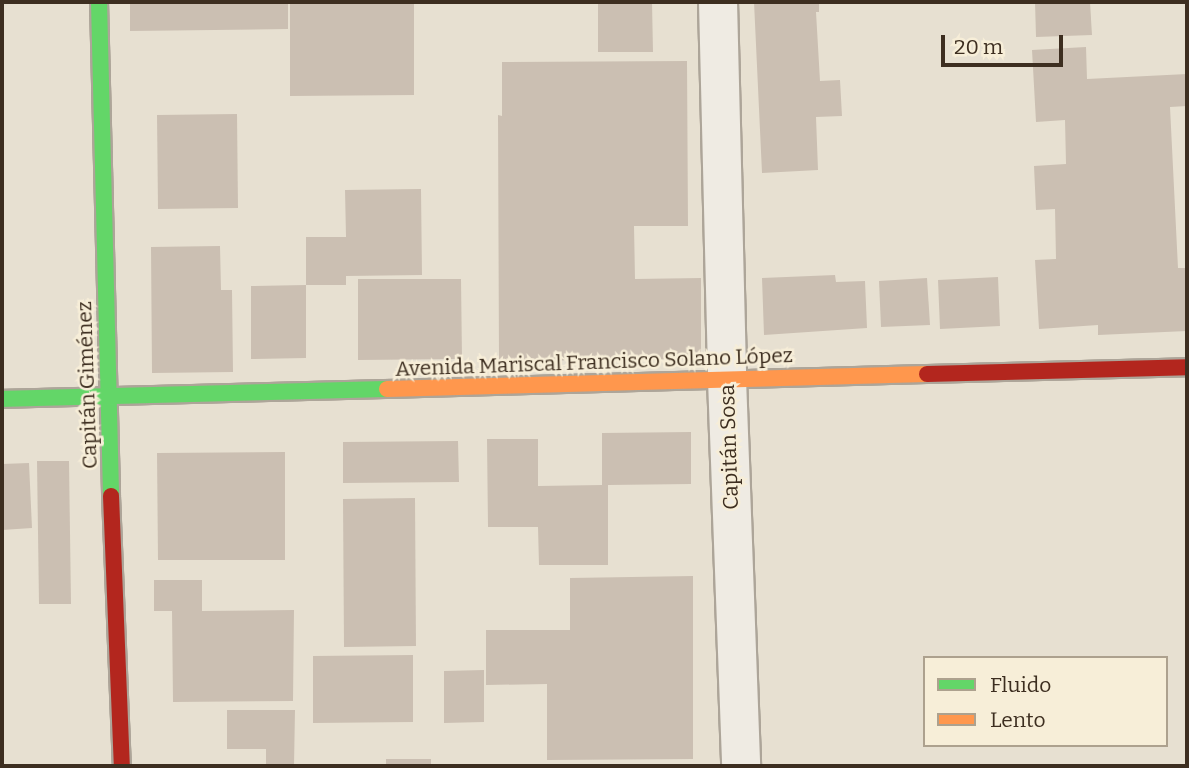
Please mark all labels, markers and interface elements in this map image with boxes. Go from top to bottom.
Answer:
scale bar [944,21,1066,65]
text: 20 m [954,34,1003,60]
street label: Capitán Giménez [71,301,103,469]
street label: Avenida Mariscal Francisco Solano López [395,342,793,382]
street label: Capitán Sosa [714,384,744,510]
legend [923,656,1168,747]
text: Fluido [990,672,1051,698]
text: Lento [990,707,1046,733]

